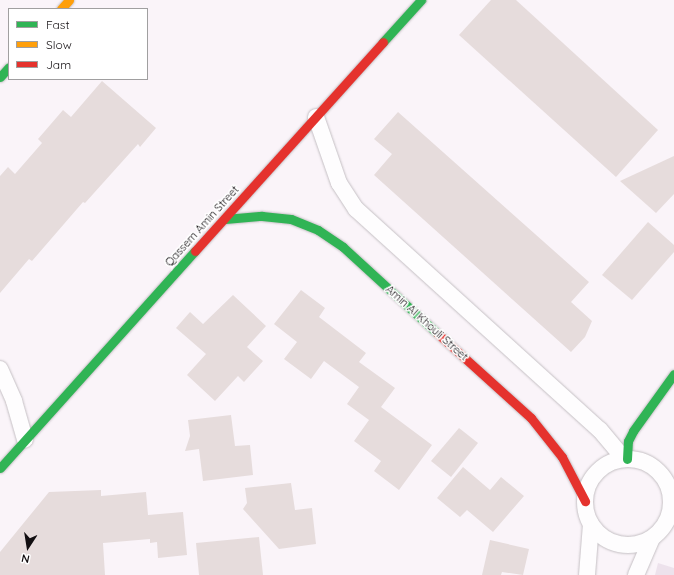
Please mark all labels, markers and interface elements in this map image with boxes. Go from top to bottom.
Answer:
legend [8,8,148,80]
text: Fast [46,17,70,32]
text: Slow [46,37,72,52]
text: Jam [46,57,71,72]
street label: Qassem Amin Street [162,183,242,269]
street label: Amin Al Khouli Street [383,283,471,363]
north arrow [8,527,48,567]
text: N [20,551,31,566]

